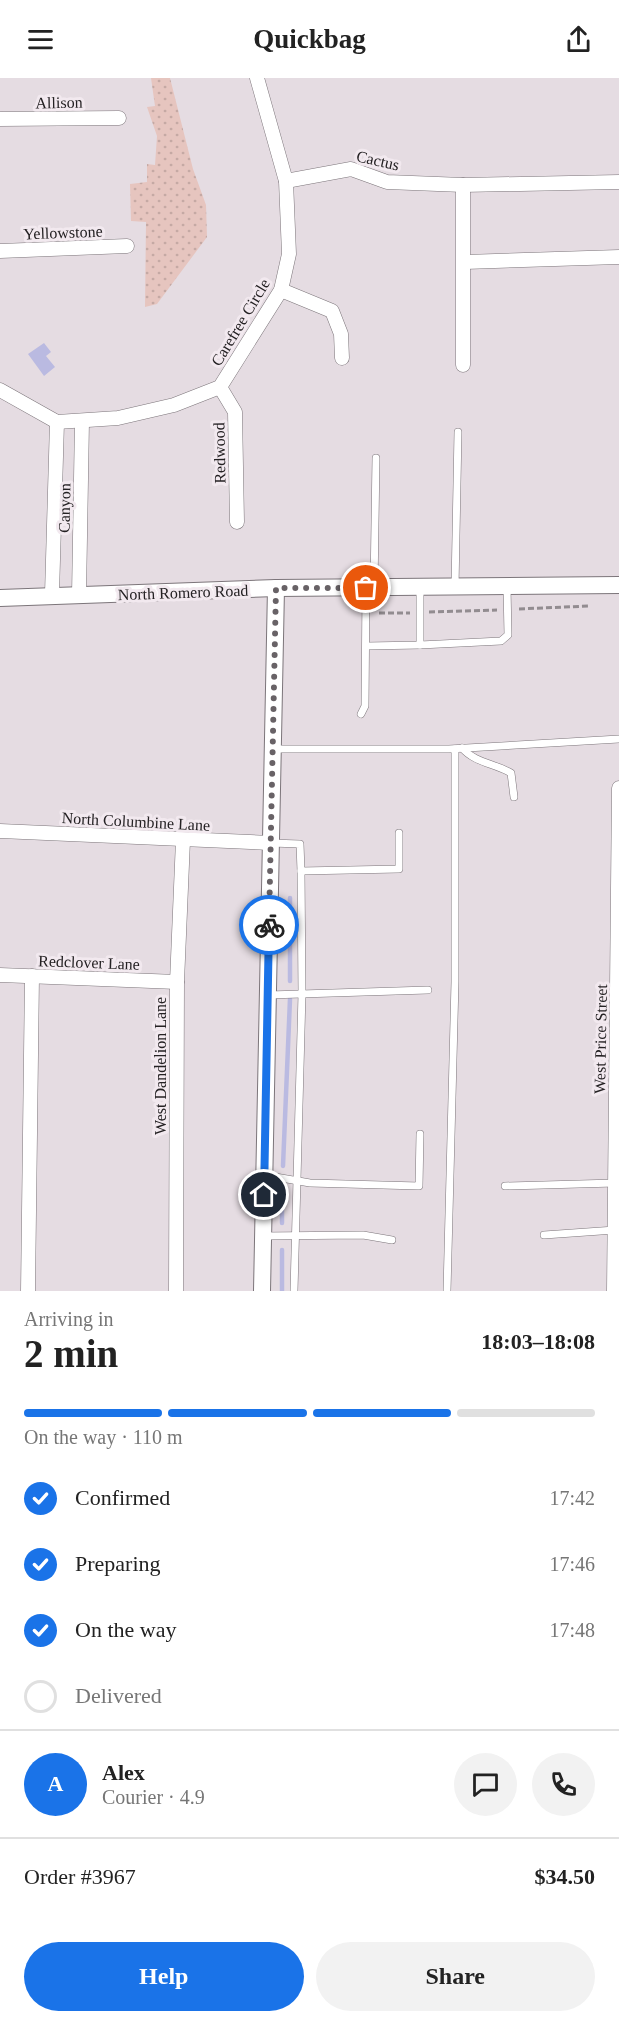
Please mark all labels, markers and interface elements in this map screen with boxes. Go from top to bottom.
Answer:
icon: menu [24,23,57,56]
icon: share [562,23,595,56]
text: Quickbag [253,24,366,54]
street label: Allison [35,94,83,111]
street label: Cactus [355,147,401,174]
street label: Yellowstone [23,223,103,242]
street label: Carefree Circle [208,276,273,369]
street label: Redwood [210,422,229,484]
street label: Canyon [56,483,74,533]
pin [340,562,391,613]
icon: bag [349,571,382,604]
street label: North Romero Road [117,582,249,603]
street label: North Columbine Lane [61,809,211,834]
courier [239,895,299,955]
icon: bike [253,909,286,942]
street label: Redclover Lane [38,952,140,973]
street label: West Price Street [591,983,610,1094]
street label: West Dandelion Lane [152,997,169,1135]
pin [238,1169,289,1220]
icon: home [247,1178,280,1211]
text: Arriving in [24,1308,113,1330]
text: 18:03–18:08 [481,1329,595,1354]
text: 2 min [24,1332,118,1375]
text: On the way · 110 m [24,1426,183,1448]
icon: check [24,1482,57,1515]
text: Confirmed [75,1485,170,1510]
text: 17:42 [549,1487,595,1509]
icon: check [24,1548,57,1581]
text: Preparing [75,1551,161,1576]
text: 17:46 [549,1553,595,1575]
icon: check [24,1614,57,1647]
text: On the way [75,1617,176,1642]
text: 17:48 [549,1619,595,1641]
text: Delivered [75,1683,162,1708]
button: chat [454,1753,517,1816]
button: phone [532,1753,595,1816]
text: Alex [102,1760,145,1785]
text: A [48,1771,63,1796]
text: Courier · 4.9 [102,1786,205,1808]
text: Order #3967 [24,1864,136,1889]
text: $34.50 [535,1864,595,1889]
button: Help [24,1942,304,2011]
button: Share [316,1942,595,2011]

